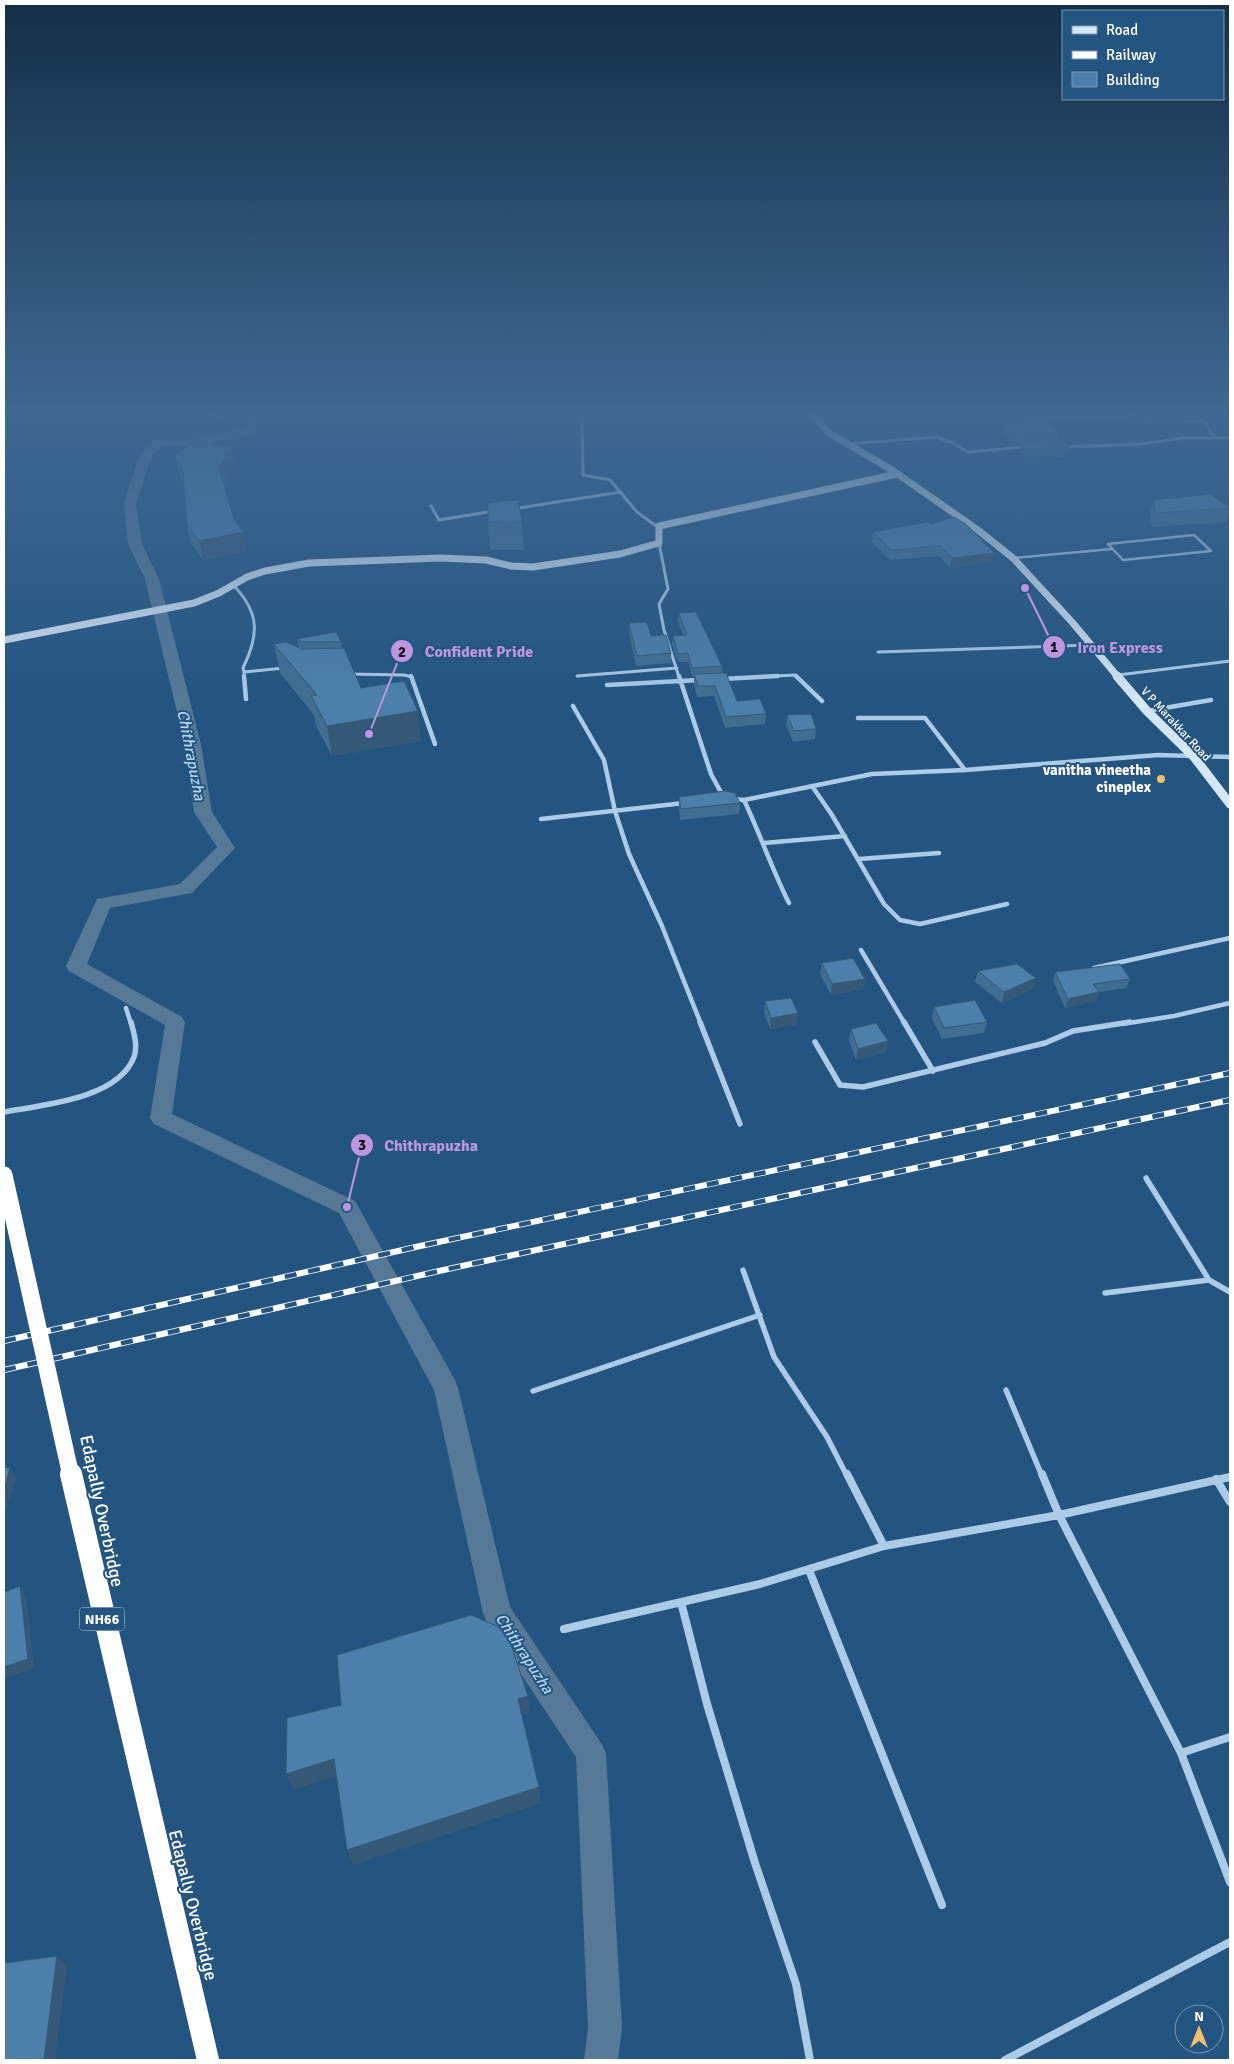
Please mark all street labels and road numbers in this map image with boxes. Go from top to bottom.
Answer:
street label: V P Marakkar Road [1137,684,1214,765]
street label: Edapally Overbridge [75,1433,129,1589]
road number: NH66 [80,1608,124,1630]
street label: Edapally Overbridge [164,1827,222,1983]

